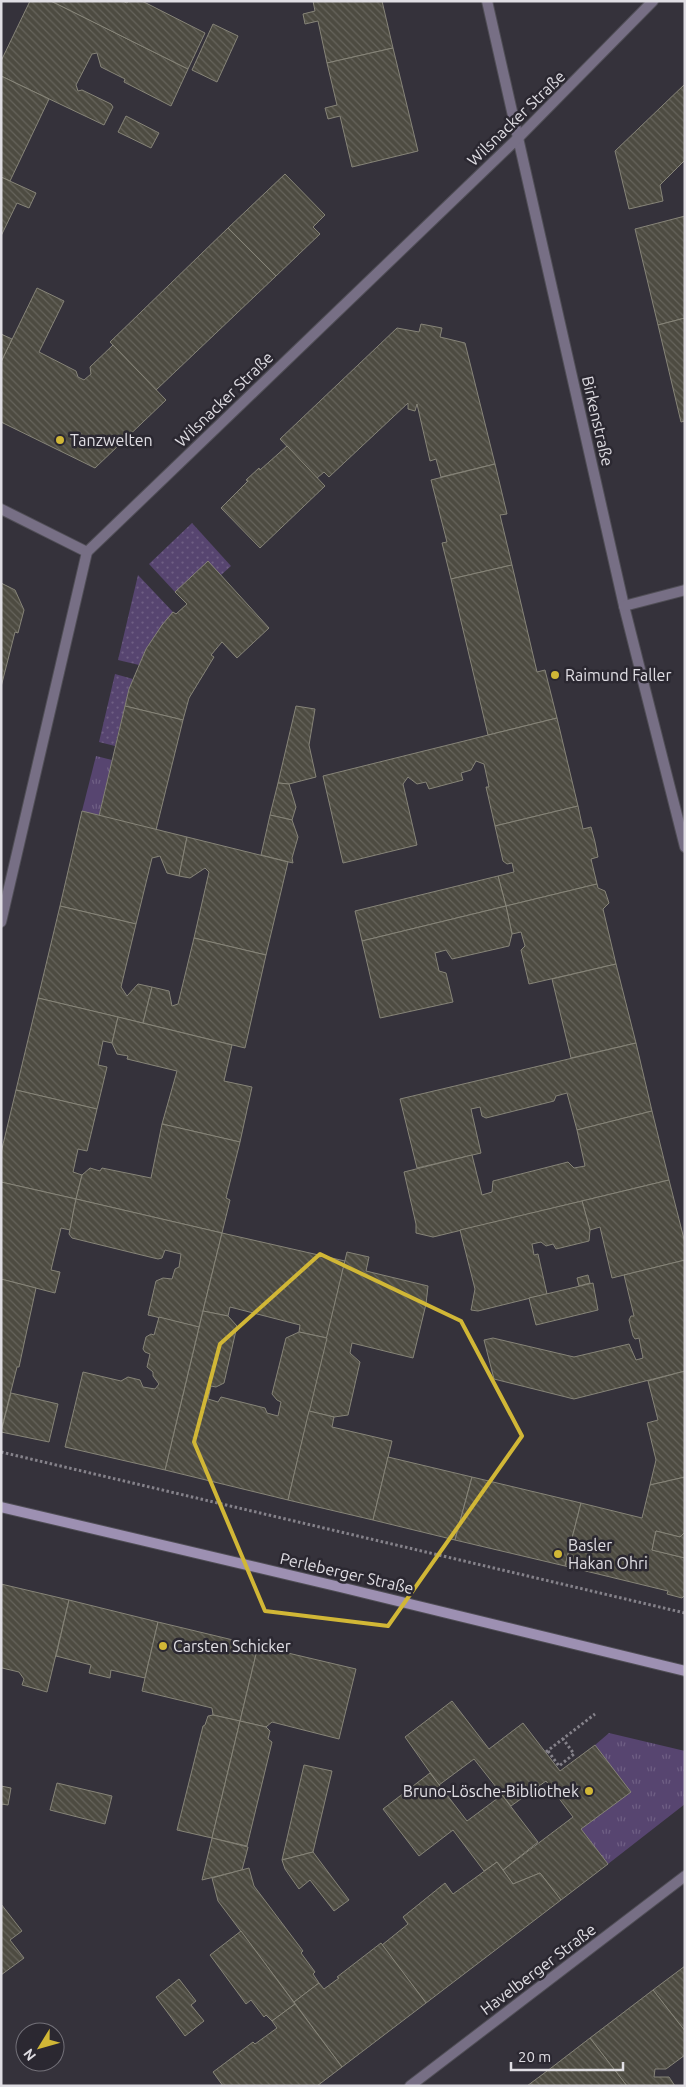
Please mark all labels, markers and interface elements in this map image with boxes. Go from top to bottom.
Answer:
street label: Wilsnacker Straße [463,67,569,169]
street label: Wilsnacker Straße [171,348,277,450]
street label: Birkenstraße [579,374,617,468]
place label: Tanzwelten [70,431,153,449]
marker: Tanzwelten [54,434,66,446]
place label: Raimund Faller [565,666,671,684]
marker: Raimund Faller [549,669,561,681]
place label: Basler Hakan Ohri [568,1536,648,1572]
marker: Basler Hakan Ohri [552,1548,564,1560]
street label: Perleberger Straße [278,1549,416,1597]
place label: Carsten Schicker [173,1637,291,1655]
marker: Carsten Schicker [157,1640,169,1652]
place label: Bruno-Lösche-Bibliothek [403,1782,579,1800]
marker: Bruno-Lösche-Bibliothek [583,1785,595,1797]
street label: Havelberger Straße [477,1920,599,2018]
north arrow [15,2022,65,2072]
scale bar [511,2040,624,2072]
text: N [20,2046,39,2064]
text: 20 m [518,2048,551,2065]

